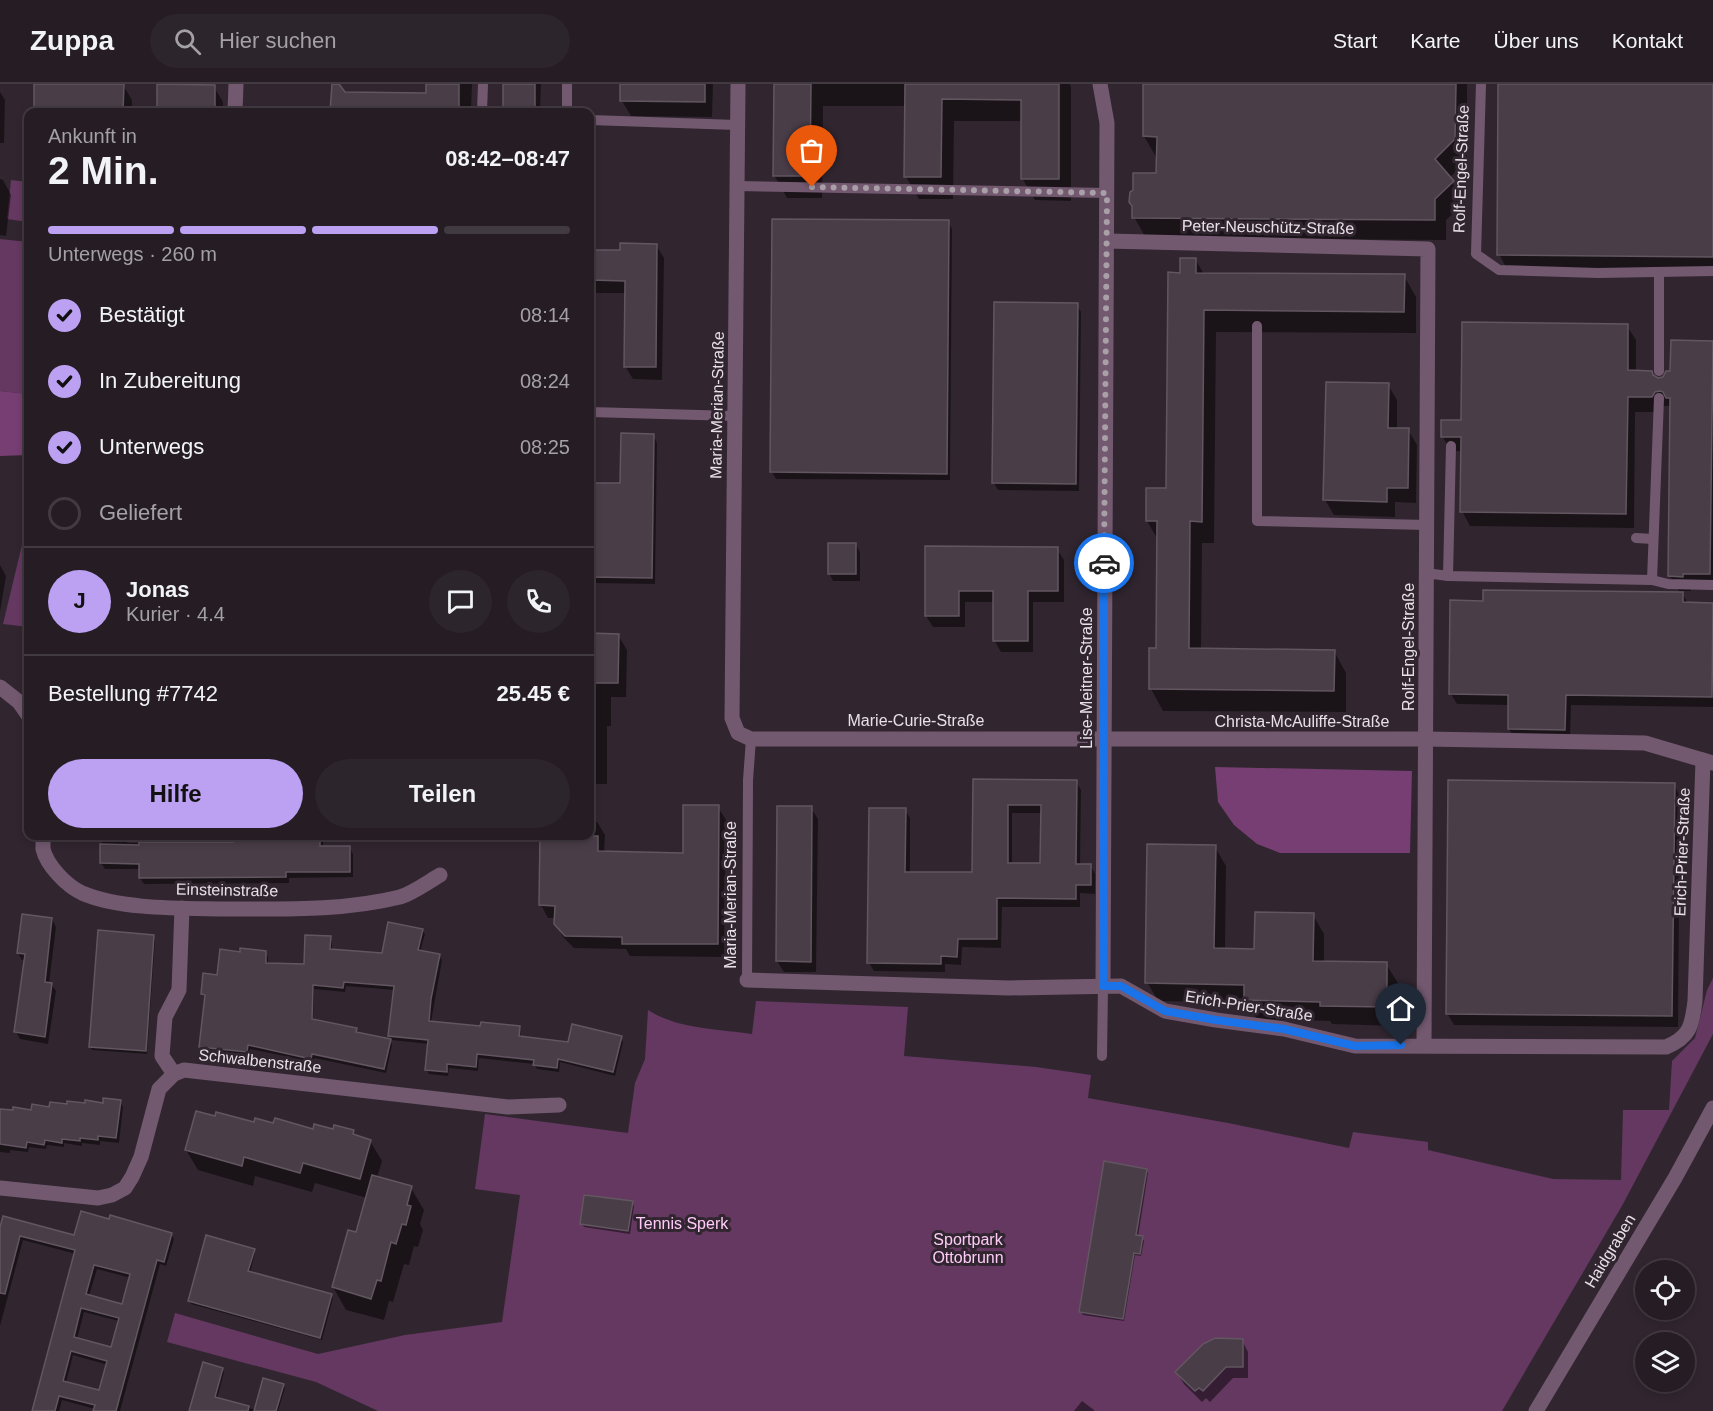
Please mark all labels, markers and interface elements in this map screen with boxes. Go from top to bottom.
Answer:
search box [150,14,570,68]
text: Zuppa [30,25,114,56]
icon: search [171,25,204,58]
text: Hier suchen [219,28,336,53]
text: Start [1333,29,1377,52]
text: Karte [1410,29,1461,52]
text: Über uns [1494,29,1579,52]
text: Kontakt [1612,29,1683,52]
street label: Rolf-Engel-Straße [1450,105,1472,233]
text: Ankunft in [48,125,137,147]
pin [786,125,837,187]
icon: bag [795,134,828,167]
text: 08:42–08:47 [445,146,570,171]
text: 2 Min. [48,149,159,192]
street label: Peter-Neuschütz-Straße [1182,217,1354,237]
text: Unterwegs · 260 m [48,243,217,265]
icon: check [48,299,81,332]
text: Bestätigt [99,302,185,327]
text: 08:14 [520,304,570,326]
street label: Maria-Merian-Straße [707,331,727,479]
icon: check [48,365,81,398]
text: In Zubereitung [99,368,241,393]
text: 08:24 [520,370,570,392]
icon: check [48,431,81,464]
text: Unterwegs [99,434,204,459]
text: 08:25 [520,436,570,458]
text: Geliefert [99,500,182,525]
courier [1074,533,1134,593]
icon: car [1088,547,1121,580]
button: chat [429,570,492,633]
button: phone [507,570,570,633]
text: Jonas [126,577,190,602]
street label: Rolf-Engel-Straße [1400,583,1417,711]
text: J [73,588,86,613]
text: Kurier · 4.4 [126,603,225,625]
street label: Lise-Meitner-Straße [1078,607,1095,749]
text: Bestellung #7742 [48,681,218,706]
text: 25.45 € [497,681,570,706]
street label: Marie-Curie-Straße [848,712,985,729]
street label: Christa-McAuliffe-Straße [1215,713,1390,730]
button: Hilfe [48,759,303,828]
button: Teilen [315,759,570,828]
street label: Erich-Prier-Straße [1671,787,1693,917]
street label: Maria-Merian-Straße [722,821,739,969]
street label: Einsteinstraße [176,881,278,899]
pin [1375,983,1426,1045]
street label: Erich-Prier-Straße [1184,988,1314,1024]
icon: home [1384,992,1417,1025]
street label: Schwalbenstraße [198,1046,322,1076]
street label: Haidgraben [1581,1211,1639,1291]
park label: Tennis Sperk [636,1215,729,1232]
park label: Sportpark Ottobrunn [932,1231,1004,1266]
map controls [1635,1260,1695,1392]
button: locate [1635,1260,1695,1320]
button: layers [1635,1332,1695,1392]

